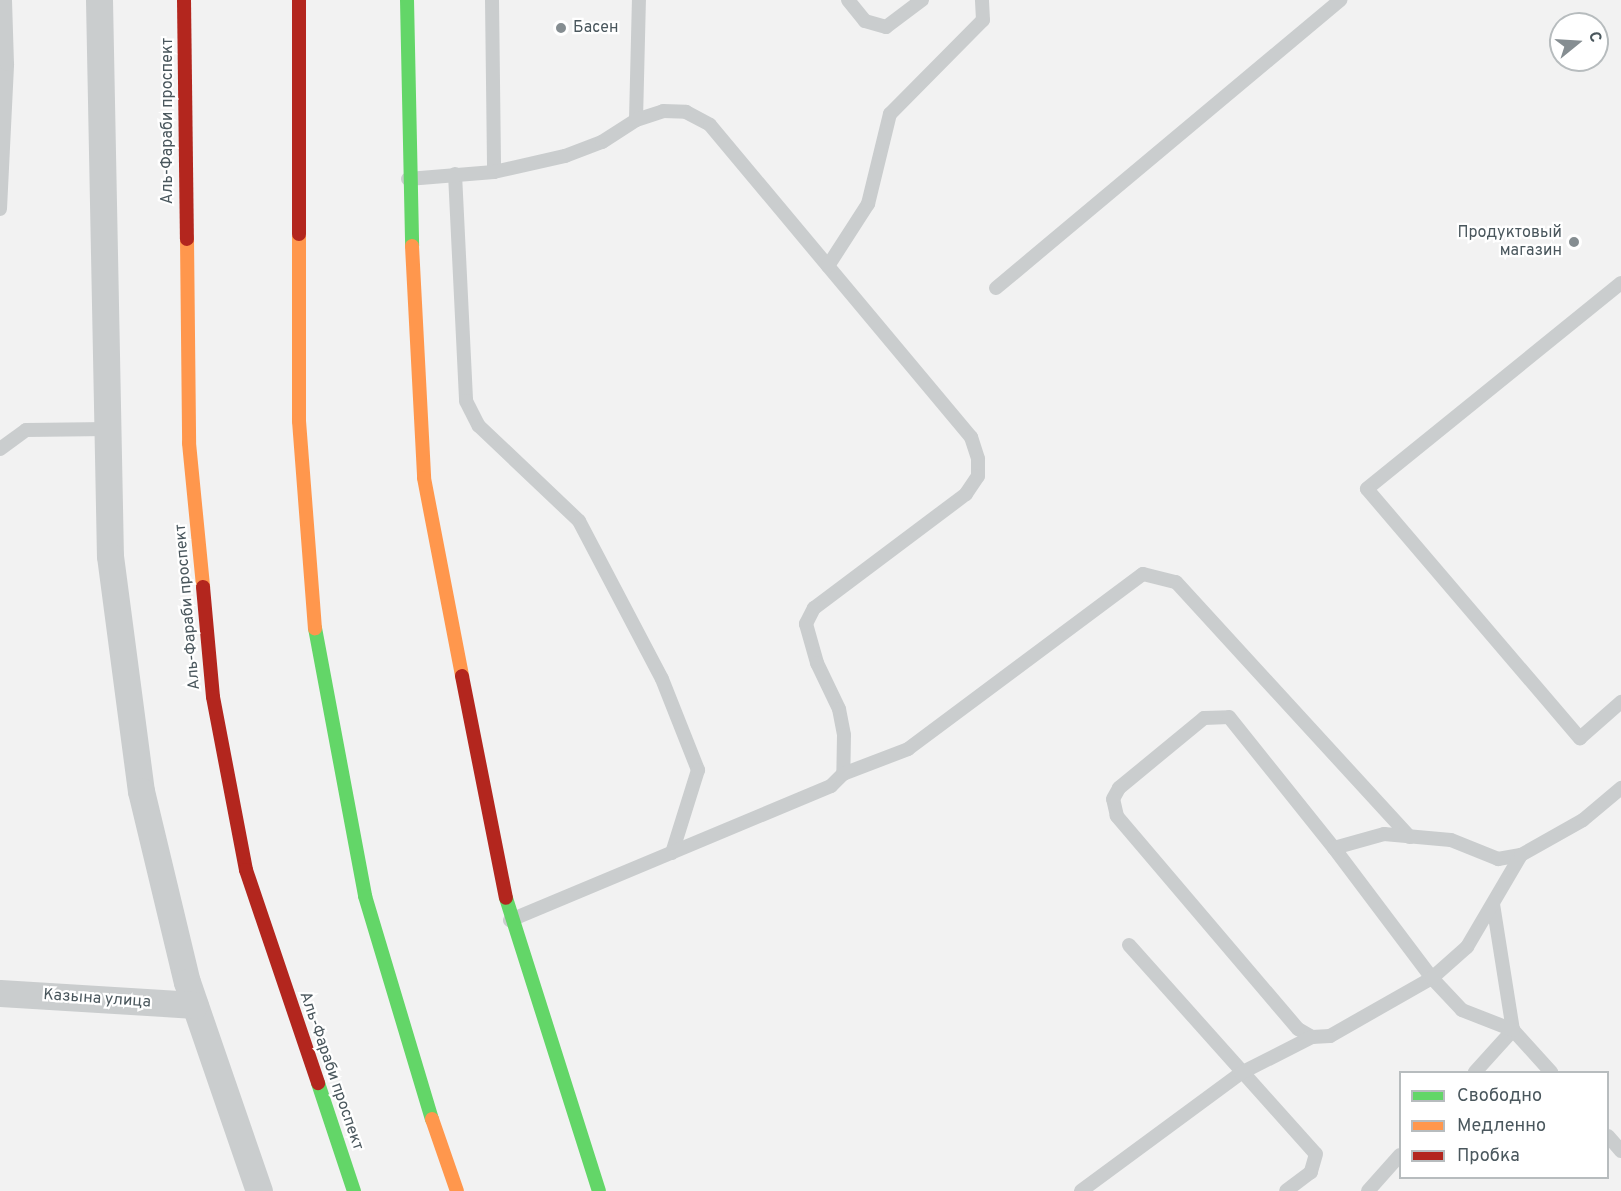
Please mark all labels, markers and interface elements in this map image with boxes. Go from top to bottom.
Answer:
north arrow [1549,12,1609,72]
place label: Басен [573,18,618,38]
marker: Басен [554,21,568,35]
text: С [1583,29,1605,45]
street label: Аль-Фараби проспект [158,38,178,204]
place label: Продуктовый магазин [1457,223,1562,261]
marker: Продуктовый магазин [1567,235,1581,249]
street label: Аль-Фараби проспект [171,523,205,691]
street label: Казына улица [42,986,152,1012]
street label: Аль-Фараби проспект [295,989,367,1153]
legend [1399,1071,1609,1179]
text: Свободно [1457,1085,1542,1108]
text: Медленно [1457,1115,1546,1138]
text: Пробка [1457,1145,1520,1168]

